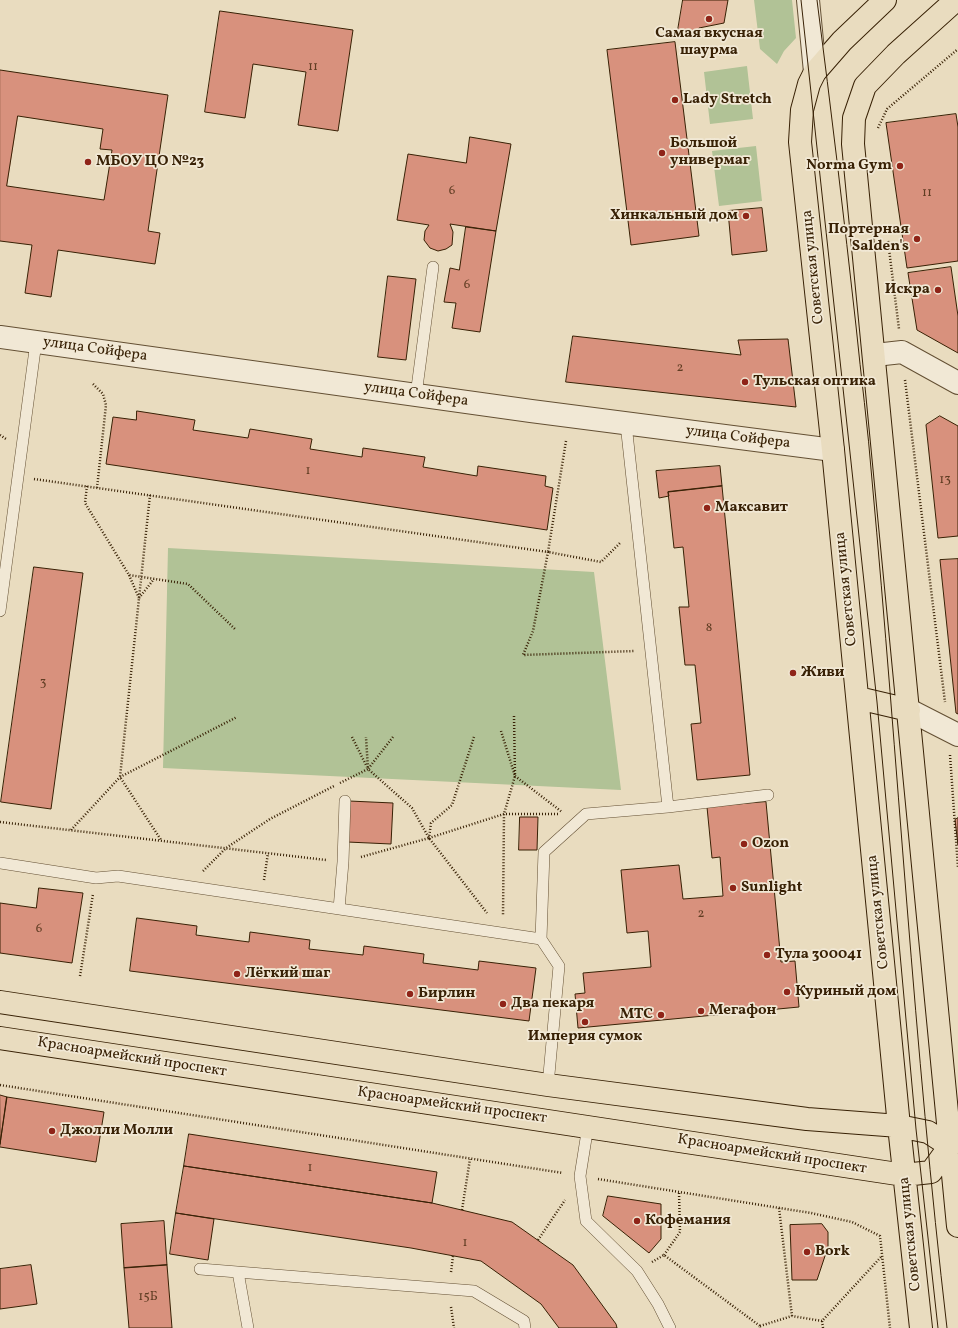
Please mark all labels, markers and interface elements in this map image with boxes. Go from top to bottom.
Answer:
marker: Самая вкусная шаурма [704,14,714,24]
place label: Самая вкусная шаурма [655,25,763,60]
house number: 11 [308,60,318,76]
place label: Lady Stretch [683,91,772,109]
marker: Lady Stretch [670,95,680,105]
place label: Большой универмаг [670,135,750,170]
marker: Большой универмаг [657,148,667,158]
place label: МБОУ ЦО №23 [96,153,204,171]
marker: МБОУ ЦО №23 [83,157,93,167]
place label: Norma Gym [806,157,892,175]
marker: Norma Gym [895,161,905,171]
house number: 6 [449,184,455,200]
house number: 11 [922,186,932,202]
place label: Хинкальный дом [610,207,738,225]
street label: Советская улица [799,209,829,325]
marker: Хинкальный дом [741,211,751,221]
place label: Портерная Salden's [828,221,909,256]
marker: Портерная Salden's [912,234,922,244]
house number: 6 [464,278,470,294]
place label: Искра [885,281,930,299]
marker: Искра [933,285,943,295]
street label: улица Сойфера [42,334,148,366]
house number: 2 [677,361,683,377]
place label: Тульская оптика [753,373,876,391]
marker: Тульская оптика [740,377,750,387]
street label: улица Сойфера [363,379,469,411]
street label: улица Сойфера [685,423,791,453]
house number: 1 [305,464,311,480]
house number: 13 [939,473,951,489]
place label: Максавит [715,499,788,517]
marker: Максавит [702,503,712,513]
street label: Советская улица [832,531,862,647]
house number: 8 [706,621,712,637]
place label: Живи [801,664,844,682]
marker: Живи [788,668,798,678]
house number: 3 [40,676,46,692]
place label: Ozon [752,835,789,853]
marker: Ozon [739,839,749,849]
street label: Советская улица [864,854,894,970]
place label: Sunlight [741,879,802,897]
marker: Sunlight [728,883,738,893]
house number: 2 [698,907,704,923]
house number: 6 [36,922,42,938]
place label: Тула 300041 [775,946,862,964]
marker: Тула 300041 [762,950,772,960]
place label: Лёгкий шаг [245,965,330,983]
marker: Лёгкий шаг [232,969,242,979]
place label: Куриный дом [795,983,896,1001]
place label: Бирлин [418,985,475,1003]
marker: Куриный дом [782,987,792,997]
marker: Бирлин [405,989,415,999]
place label: Два пекаря [511,995,594,1013]
marker: Два пекаря [498,999,508,1009]
place label: Мегафон [709,1002,776,1020]
place label: МТС [620,1006,653,1024]
marker: Мегафон [696,1006,706,1016]
marker: МТС [656,1010,666,1020]
marker: Империя сумок [580,1017,590,1027]
place label: Империя сумок [528,1028,642,1046]
street label: Красноармейский проспект [36,1034,228,1082]
street label: Красноармейский проспект [356,1084,548,1128]
place label: Джолли Молли [60,1122,173,1140]
marker: Джолли Молли [47,1126,57,1136]
street label: Красноармейский проспект [676,1131,868,1179]
house number: 1 [307,1161,313,1177]
street label: Советская улица [896,1176,926,1292]
place label: Кофемания [645,1212,731,1230]
marker: Кофемания [632,1216,642,1226]
house number: 1 [462,1236,468,1252]
place label: Bork [815,1243,850,1261]
marker: Bork [802,1247,812,1257]
house number: 15Б [138,1290,158,1306]

